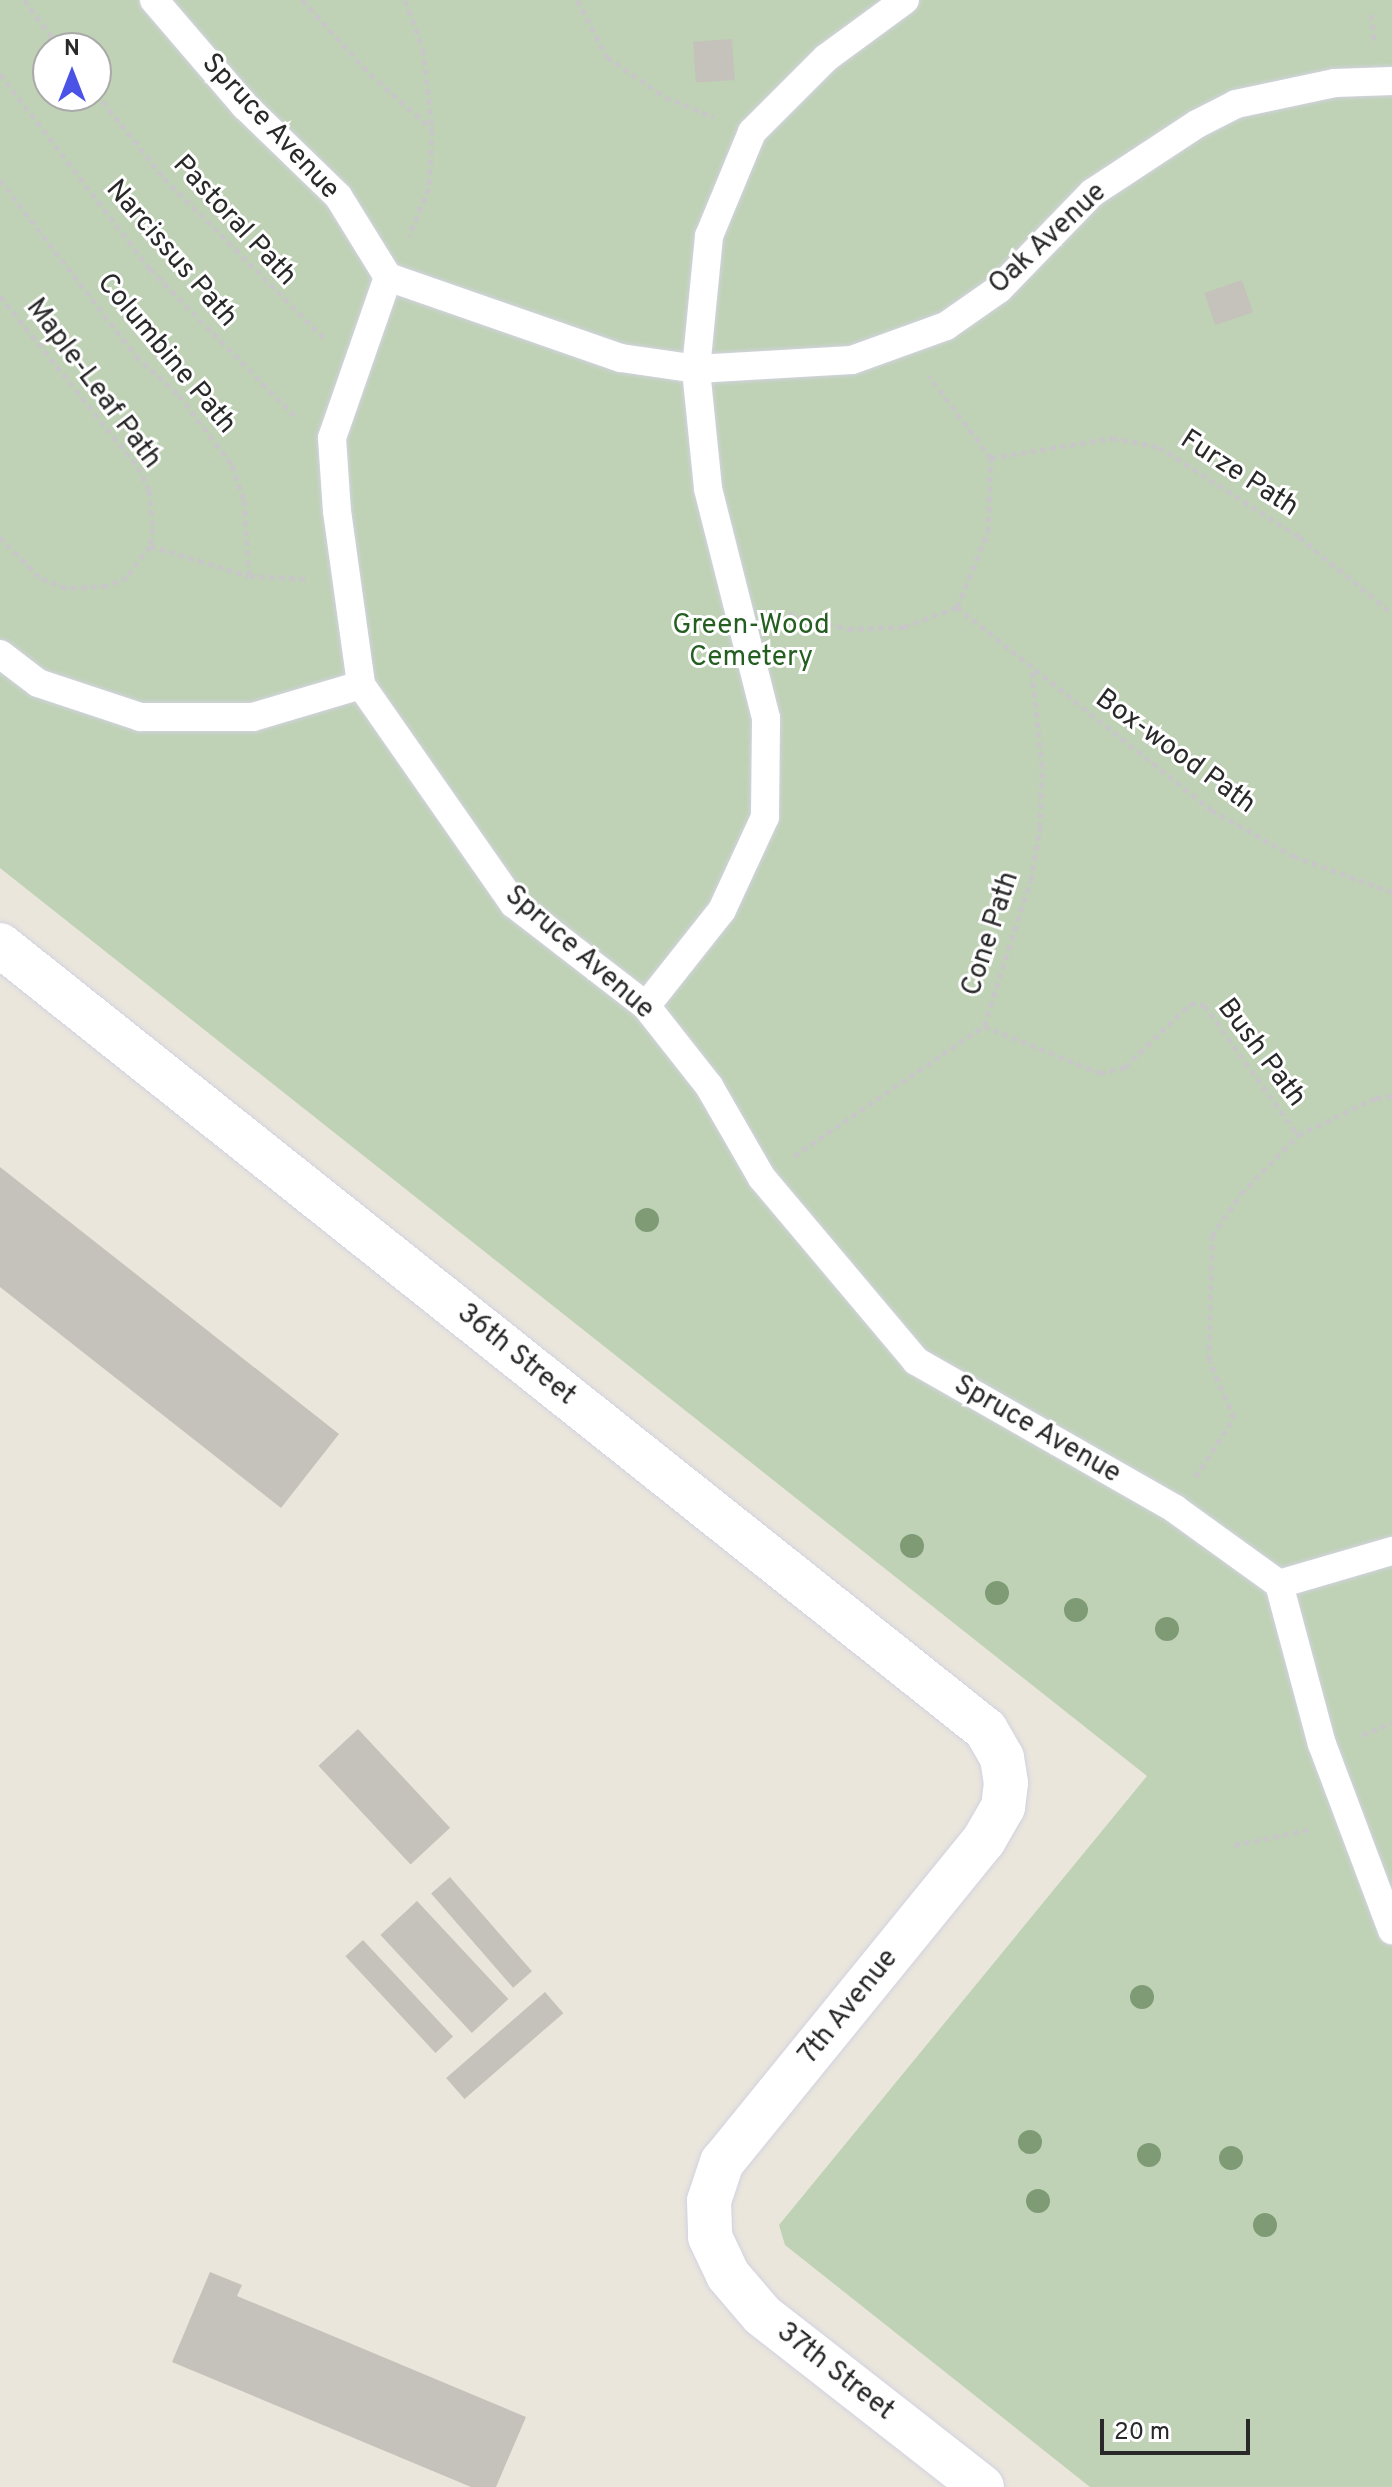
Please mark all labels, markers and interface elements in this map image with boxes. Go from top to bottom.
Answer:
north arrow [32,32,112,112]
text: N [64,36,80,63]
street label: Spruce Avenue [194,47,346,207]
street label: Pastoral Path [165,149,303,293]
street label: Narcissus Path [98,174,244,334]
street label: Oak Avenue [982,176,1114,302]
street label: Columbine Path [89,267,243,441]
street label: Maple-Leaf Path [18,292,168,476]
street label: Furze Path [1174,423,1304,525]
park label: Green-Wood Cemetery [672,609,830,675]
street label: Box-wood Path [1088,683,1262,821]
street label: Cone Path [955,868,1027,1000]
street label: Spruce Avenue [497,879,661,1027]
street label: Bush Path [1209,992,1313,1114]
street label: 36th Street [450,1297,582,1413]
street label: Spruce Avenue [947,1368,1127,1492]
street label: 7th Avenue [792,1942,906,2072]
street label: 37th Street [770,2316,900,2428]
scale bar [1104,2403,1254,2453]
text: 20 m [1114,2418,1170,2448]

